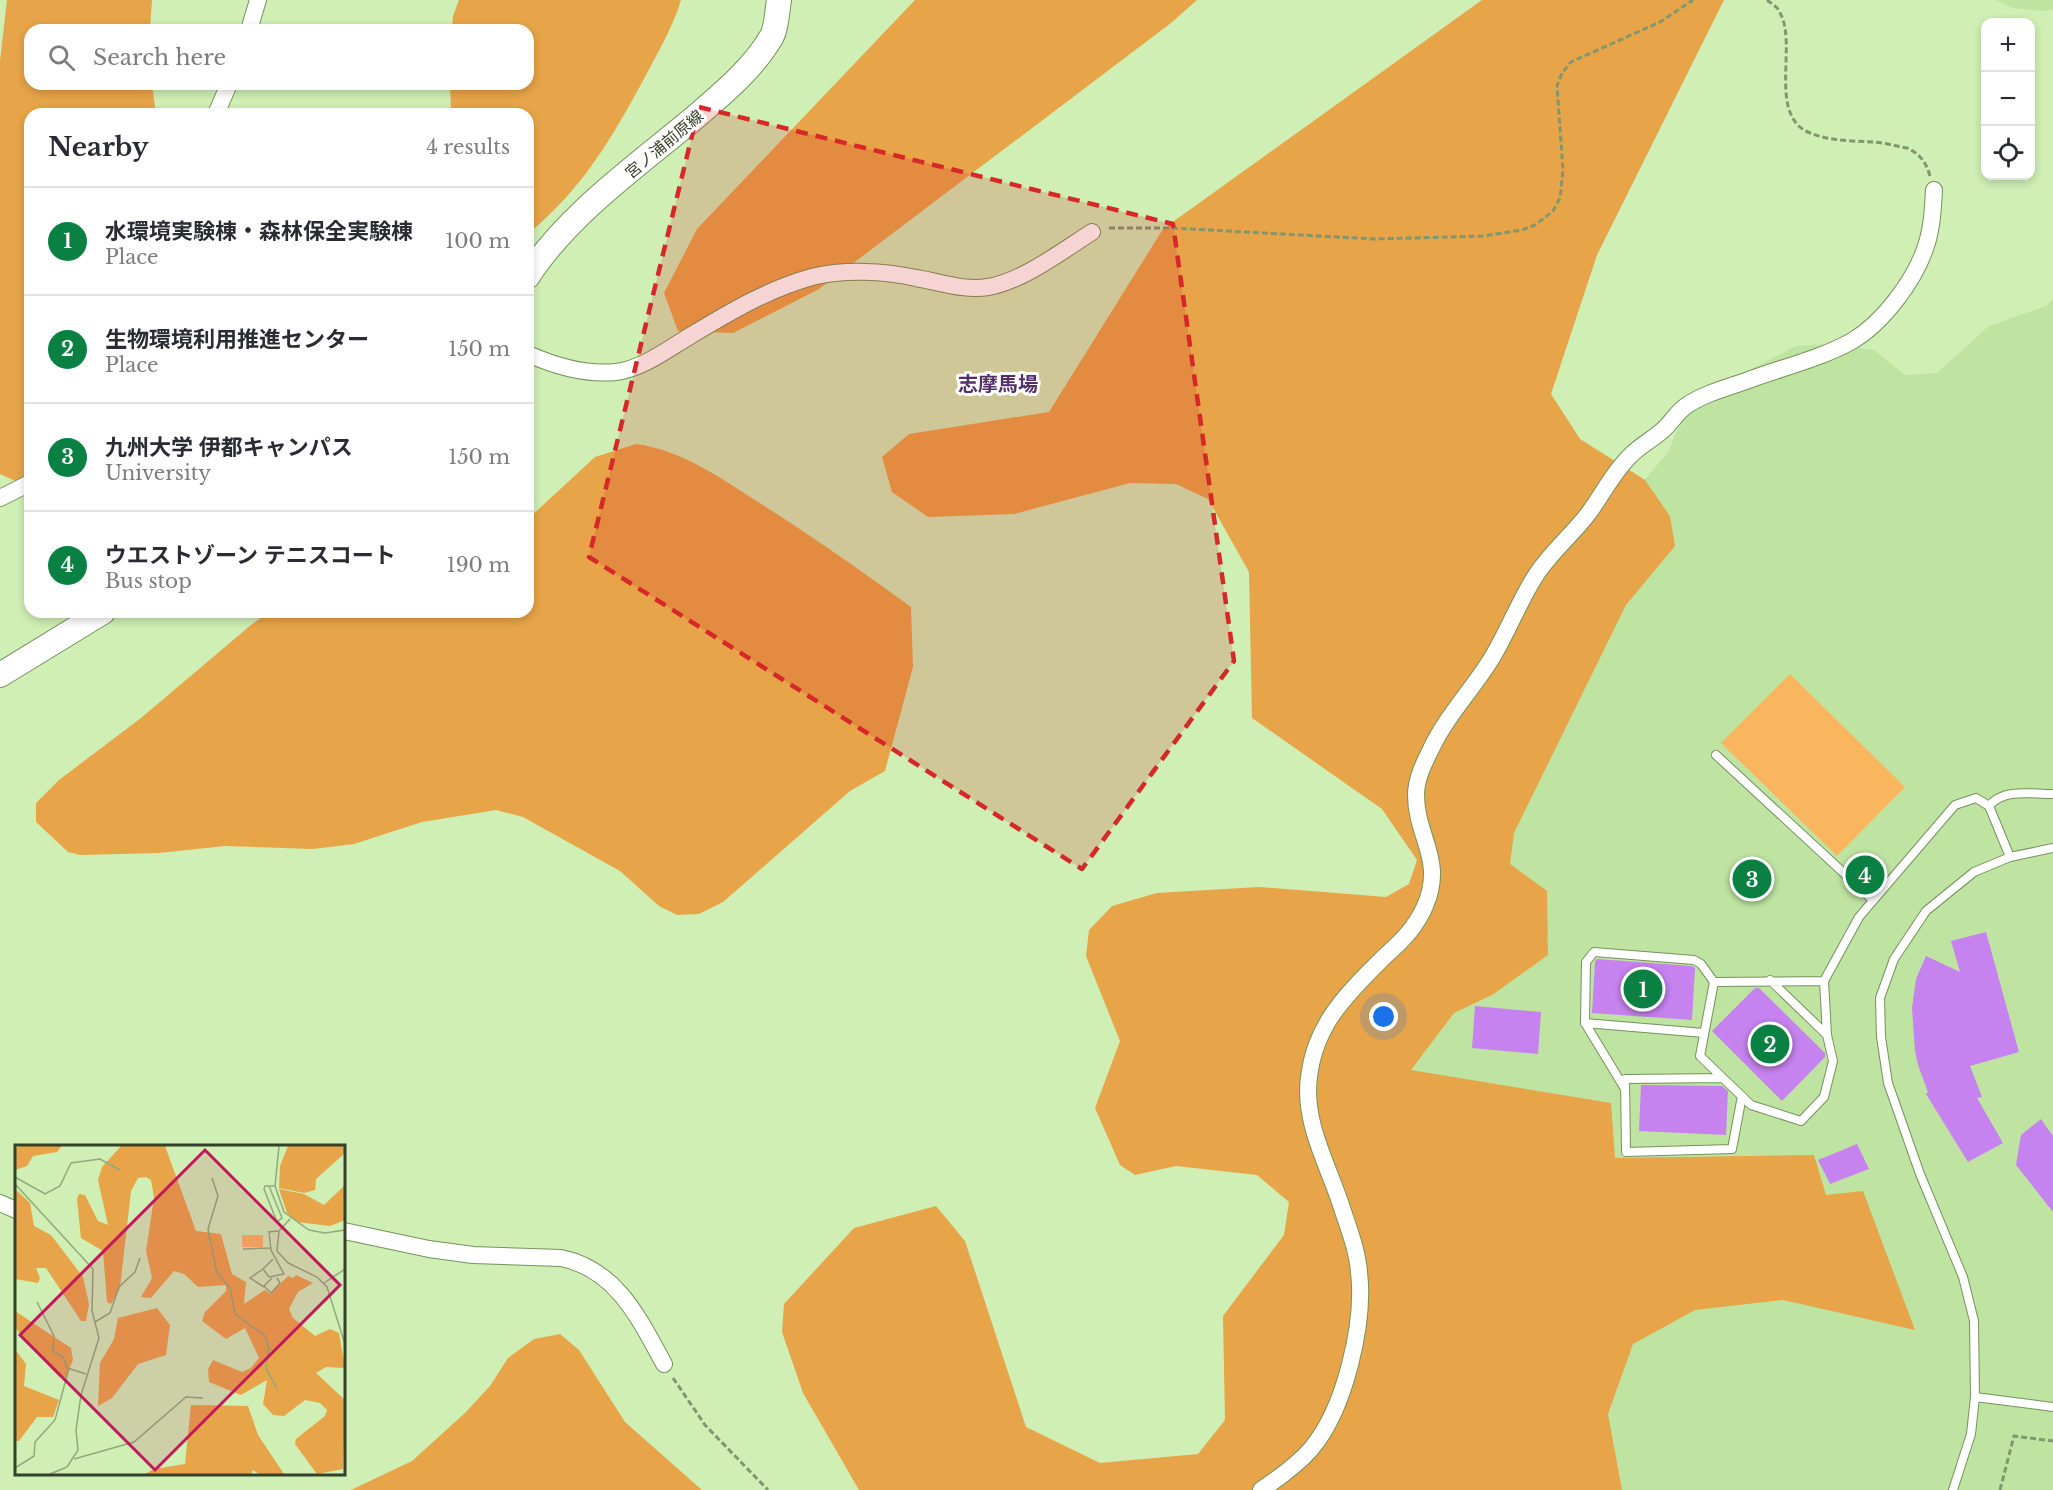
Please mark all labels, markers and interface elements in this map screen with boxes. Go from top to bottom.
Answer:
map controls [1981,18,2035,180]
button: + [1981,18,2035,72]
search box [24,24,534,90]
icon: search [45,41,78,74]
text: Search here [93,44,226,71]
button: − [1981,72,2035,126]
street label: 宮ノ浦前原線 [621,105,707,183]
button: locate [1981,126,2035,180]
text: Nearby [48,131,149,163]
text: 4 results [426,135,510,159]
text: 水環境実験棟・森林保全実験棟 [105,218,413,245]
text: 1 [63,229,72,253]
text: 100 m [445,229,510,253]
text: Place [105,245,159,269]
text: 生物環境利用推進センター [105,326,369,353]
text: 2 [61,337,74,361]
text: 150 m [448,337,510,361]
text: Place [105,353,159,377]
district label: 志摩馬場 [958,372,1038,396]
text: 九州大学 伊都キャンパス [105,434,353,461]
text: 3 [61,445,74,469]
text: 150 m [448,445,510,469]
text: University [105,461,211,485]
text: ウエストゾーン テニスコート [105,542,396,569]
text: 4 [61,553,74,577]
text: 190 m [447,553,510,577]
text: Bus stop [105,569,192,593]
pin: 4 [1846,852,1884,898]
pin: 3 [1732,856,1772,902]
pin: 1 [1624,966,1662,1012]
your location [1369,1002,1398,1031]
pin: 2 [1750,1022,1790,1066]
inset map [15,1145,345,1475]

